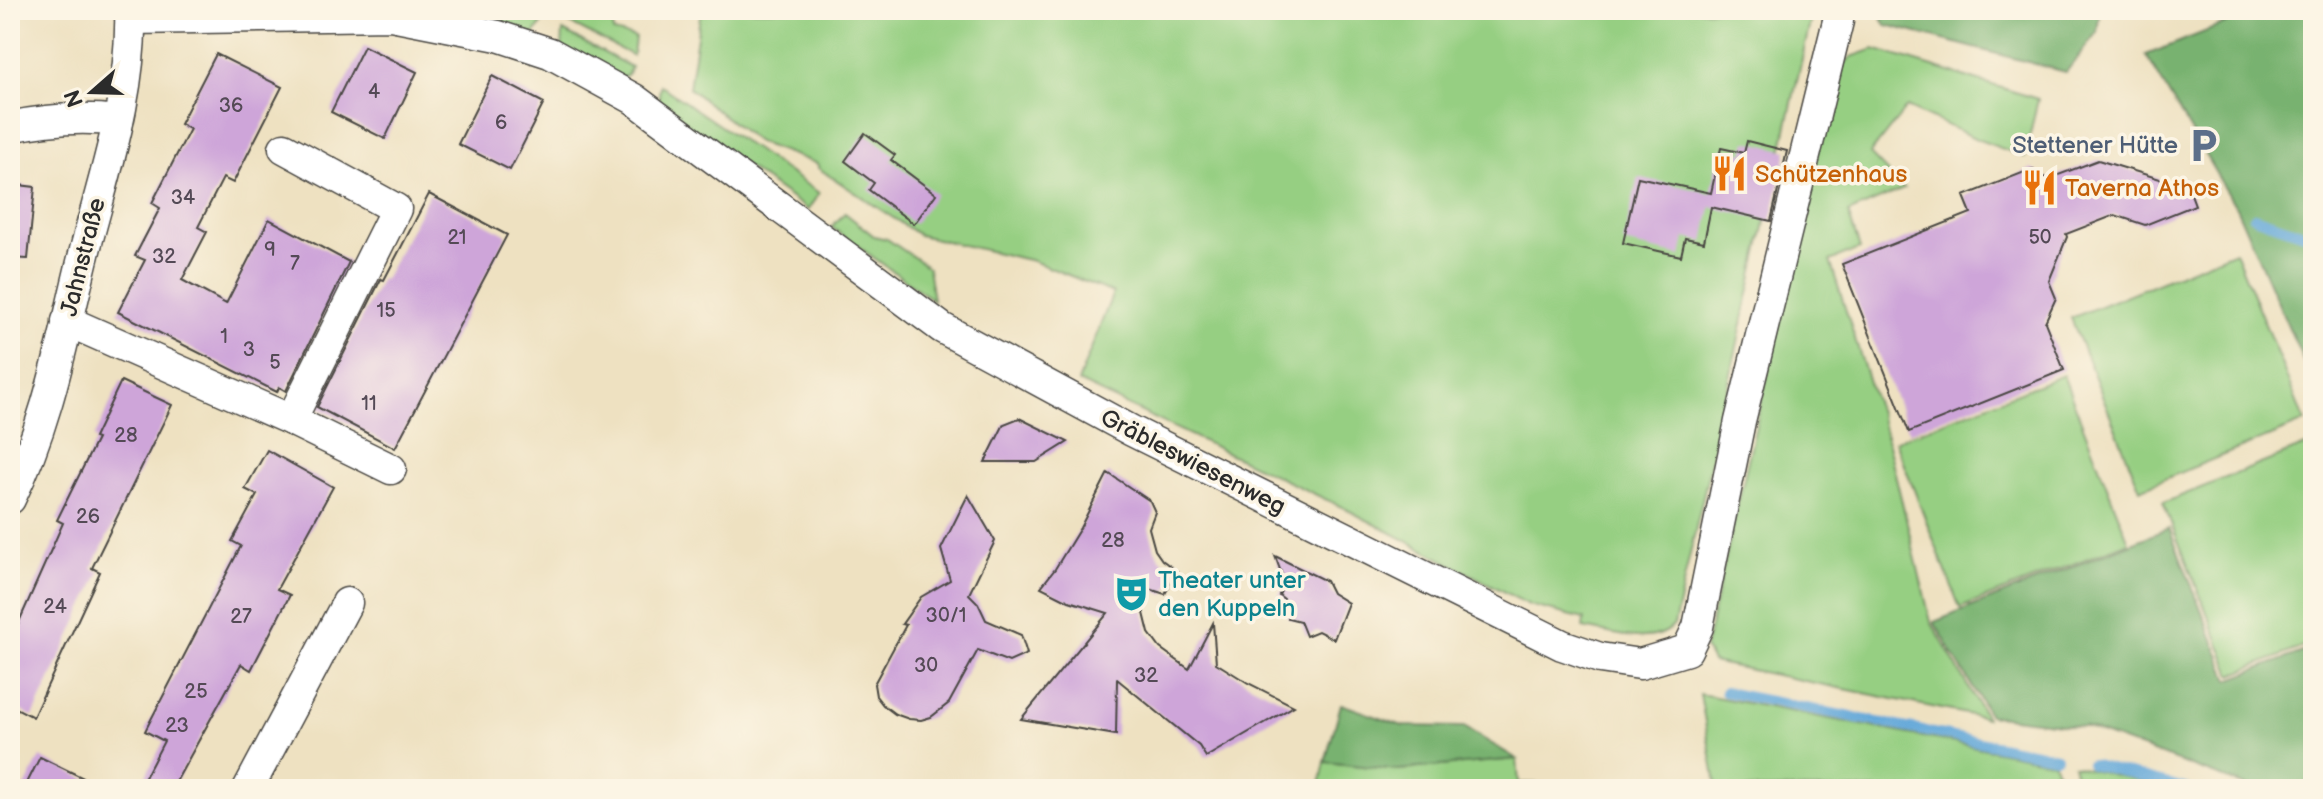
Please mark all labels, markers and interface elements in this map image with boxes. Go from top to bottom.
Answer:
north arrow [52,52,132,132]
house number: 4 [368,80,380,104]
text: N [59,86,90,111]
house number: 36 [219,94,243,118]
house number: 6 [495,111,507,135]
parking icon: Stettener Hütte [2185,126,2223,164]
place label: Stettener Hütte [2012,131,2178,160]
restaurant icon: Schützenhaus [1710,155,1748,193]
place label: Schützenhaus [1755,160,1907,189]
restaurant icon: Taverna Athos [2020,169,2058,207]
place label: Taverna Athos [2065,174,2219,203]
house number: 34 [171,186,195,210]
street label: Jahnstraße [54,195,112,319]
house number: 21 [447,226,467,250]
house number: 50 [2028,226,2052,250]
house number: 9 [264,238,276,262]
house number: 32 [152,245,176,269]
house number: 7 [290,252,300,276]
house number: 15 [376,299,396,323]
house number: 1 [220,325,228,349]
house number: 3 [243,338,255,362]
house number: 5 [269,351,281,375]
house number: 11 [361,392,377,416]
street label: Gräbleswiesenweg [1096,403,1290,521]
house number: 28 [114,424,138,448]
house number: 26 [76,505,100,529]
house number: 28 [1101,529,1125,553]
place label: Theater unter den Kuppeln [1158,566,1306,623]
theatre icon: Theater unter den Kuppeln [1113,575,1151,613]
house number: 24 [43,595,67,619]
house number: 30/1 [926,604,966,628]
house number: 27 [230,605,252,629]
house number: 30 [914,654,938,678]
house number: 32 [1134,664,1158,688]
house number: 25 [184,680,208,704]
house number: 23 [165,714,189,738]

